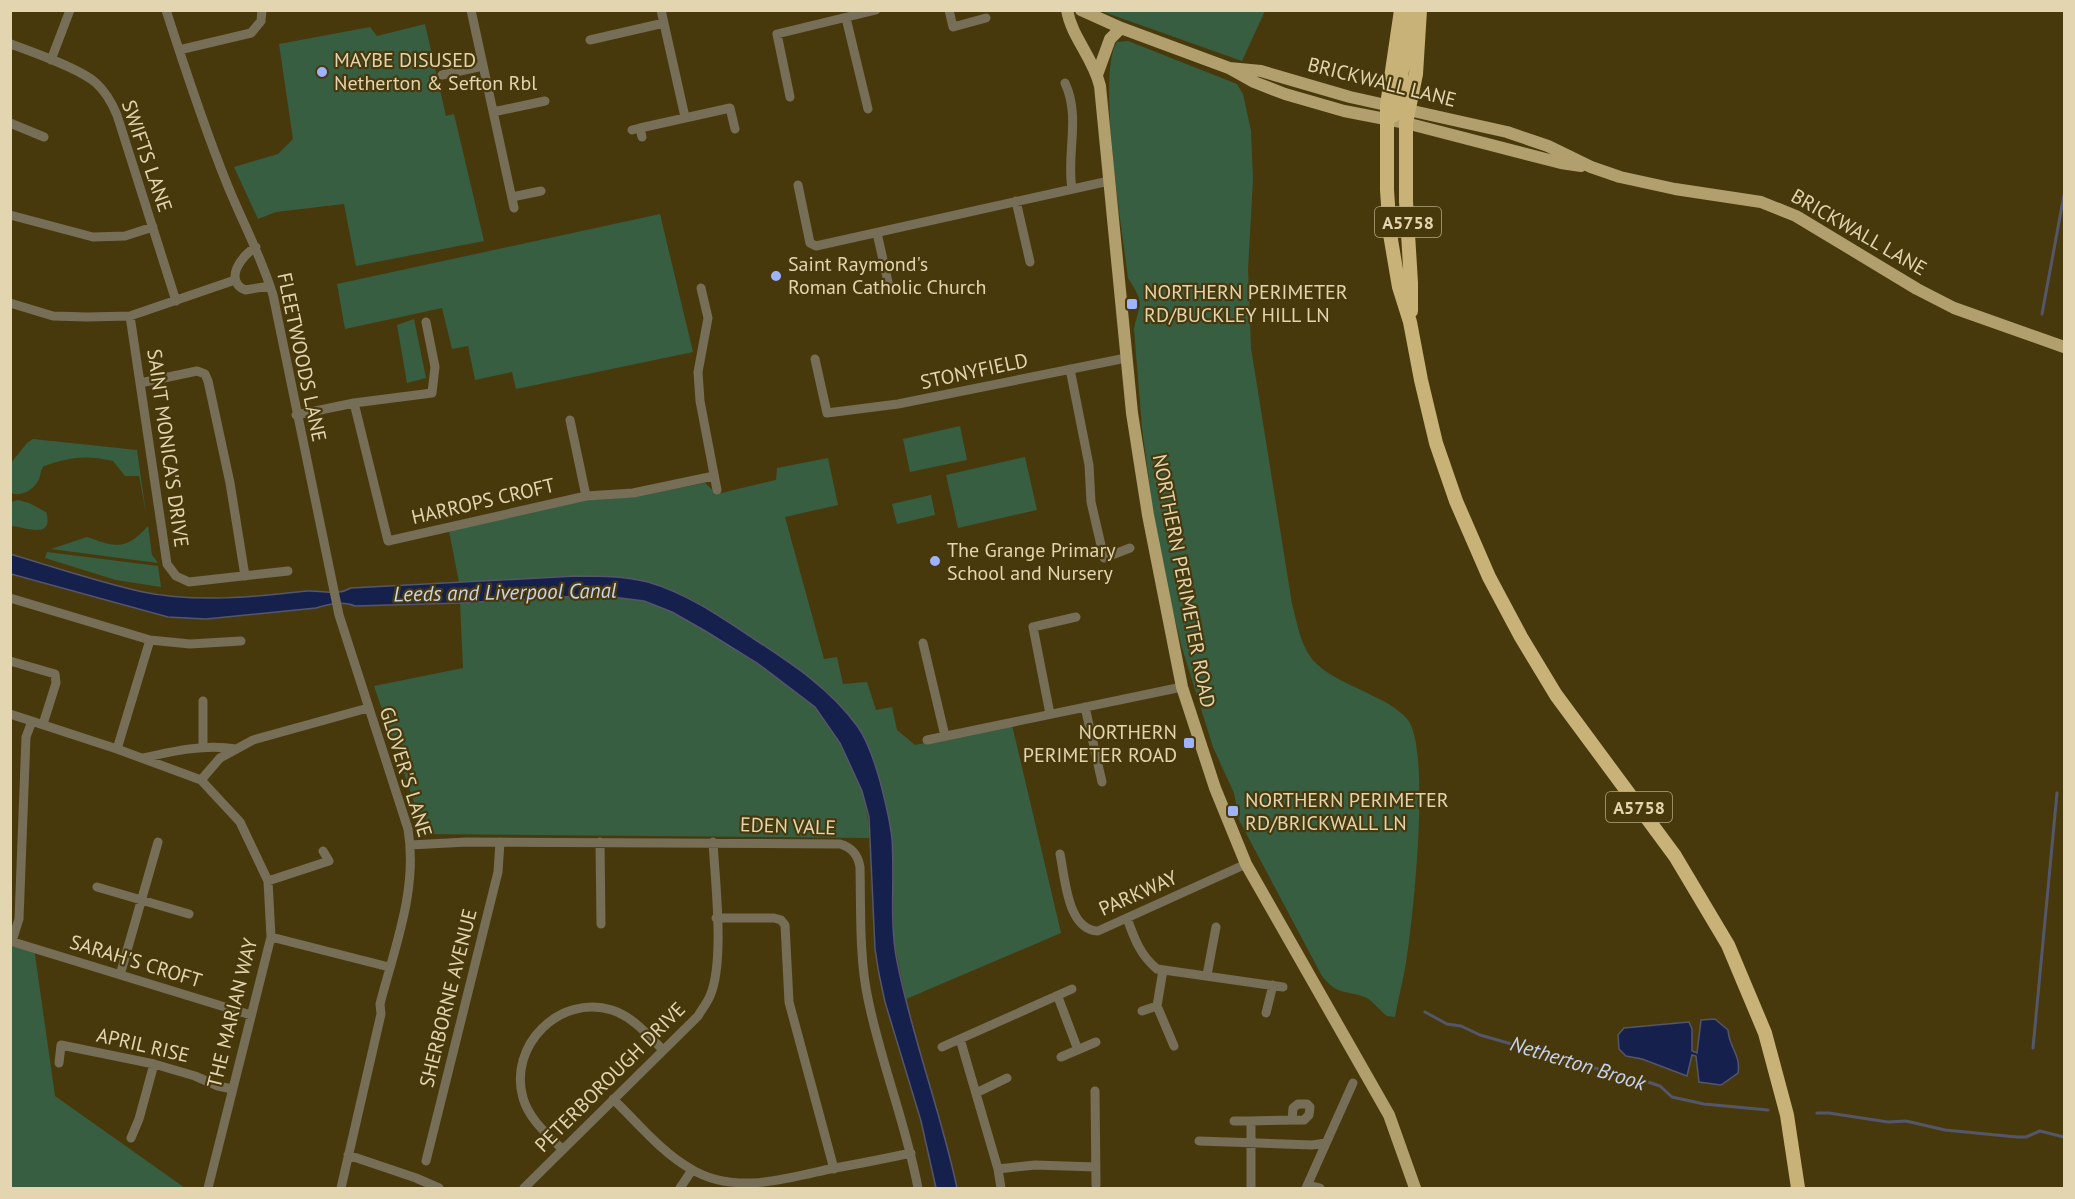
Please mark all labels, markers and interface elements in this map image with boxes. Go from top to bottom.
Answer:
place label: MAYBE DISUSED Netherton & Sefton Rbl [334,47,537,96]
street label: BRICKWALL LANE [1305,51,1459,113]
marker: MAYBE DISUSED Netherton & Sefton Rbl [315,65,329,79]
street label: SWIFTS LANE [116,97,178,215]
street label: BRICKWALL LANE [1787,183,1931,281]
road number: A5758 [1375,207,1441,237]
place label: Saint Raymond's Roman Catholic Church [788,251,987,300]
marker: Saint Raymond's Roman Catholic Church [769,269,783,283]
street label: FLEETWOODS LANE [271,270,333,444]
place label: NORTHERN PERIMETER RD/BUCKLEY HILL LN [1144,279,1348,328]
marker: NORTHERN PERIMETER RD/BUCKLEY HILL LN [1125,297,1139,311]
street label: SAINT MONICA'S DRIVE [141,347,195,549]
street label: STONYFIELD [918,347,1030,395]
street label: NORTHERN PERIMETER ROAD [1147,452,1221,710]
street label: HARROPS CROFT [409,472,557,530]
place label: The Grange Primary School and Nursery [947,537,1116,586]
marker: The Grange Primary School and Nursery [928,554,942,568]
water label: Leeds and Liverpool Canal [393,577,617,607]
street label: GLOVER'S LANE [374,704,438,840]
place label: NORTHERN PERIMETER ROAD [1023,719,1177,768]
marker: NORTHERN PERIMETER ROAD [1182,736,1196,750]
place label: NORTHERN PERIMETER RD/BRICKWALL LN [1245,787,1449,836]
road number: A5758 [1606,792,1672,822]
marker: NORTHERN PERIMETER RD/BRICKWALL LN [1226,804,1240,818]
street label: EDEN VALE [740,811,836,841]
street label: PARKWAY [1095,864,1182,922]
street label: SHERBORNE AVENUE [413,906,483,1090]
street label: SARAH'S CROFT [67,929,205,993]
street label: THE MARIAN WAY [201,935,263,1091]
street label: PETERBOROUGH DRIVE [529,996,691,1158]
street label: APRIL RISE [94,1022,192,1068]
water label: Netherton Brook [1507,1030,1650,1097]

